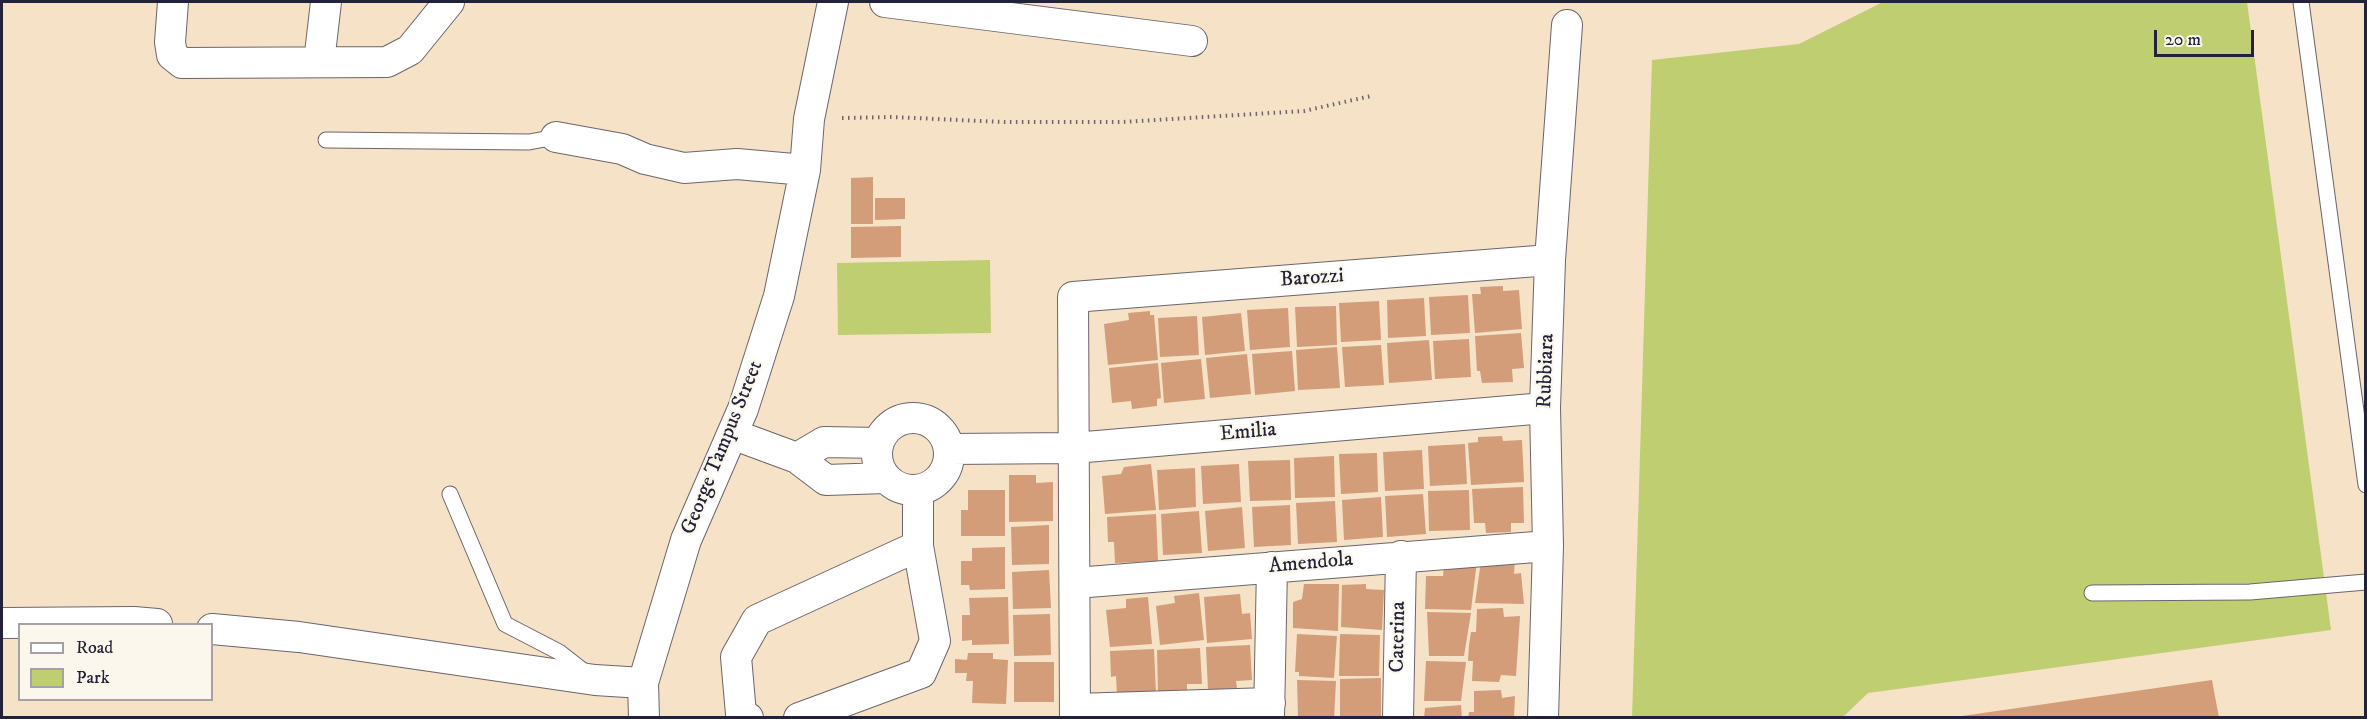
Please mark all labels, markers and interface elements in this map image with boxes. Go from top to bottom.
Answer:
scale bar [2157,18,2258,56]
text: 20 m [2165,29,2201,51]
street label: Barozzi [1279,264,1345,294]
street label: Rubbiara [1533,333,1561,409]
street label: George Tampus Street [677,357,769,539]
street label: Emilia [1219,418,1277,448]
street label: Amendola [1268,548,1354,580]
street label: Caterina [1386,601,1412,673]
legend [18,623,213,701]
text: Road [76,637,113,659]
text: Park [76,667,110,689]

